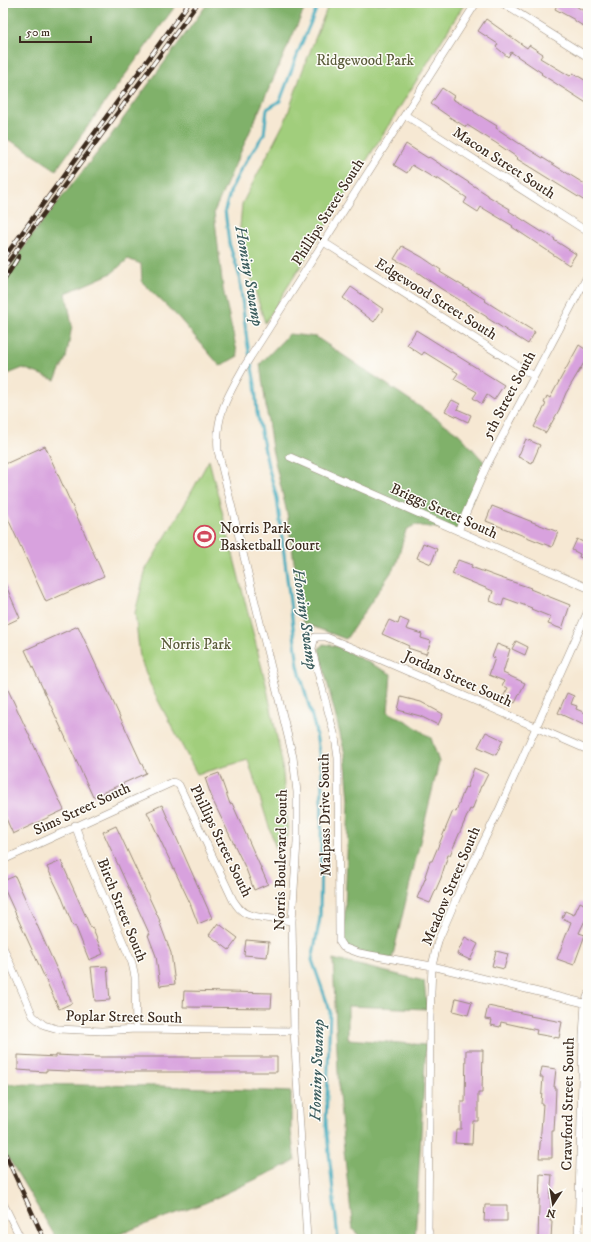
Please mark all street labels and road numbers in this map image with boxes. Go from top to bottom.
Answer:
street label: Macon Street South [449,123,559,203]
street label: Phillips Street South [287,155,369,269]
street label: Edgewood Street South [371,254,501,344]
street label: 5th Street South [478,348,540,442]
street label: Briggs Street South [387,479,501,543]
street label: Jordan Street South [399,646,515,712]
street label: Malpass Drive South [314,753,336,877]
street label: Sims Street South [30,778,134,840]
street label: Phillips Street South [186,782,257,900]
street label: Norris Boulevard South [270,789,292,931]
street label: Meadow Street South [417,824,485,948]
street label: Birch Street South [93,855,151,965]
street label: Poplar Street South [66,1006,183,1028]
street label: Crawford Street South [557,1037,579,1171]

